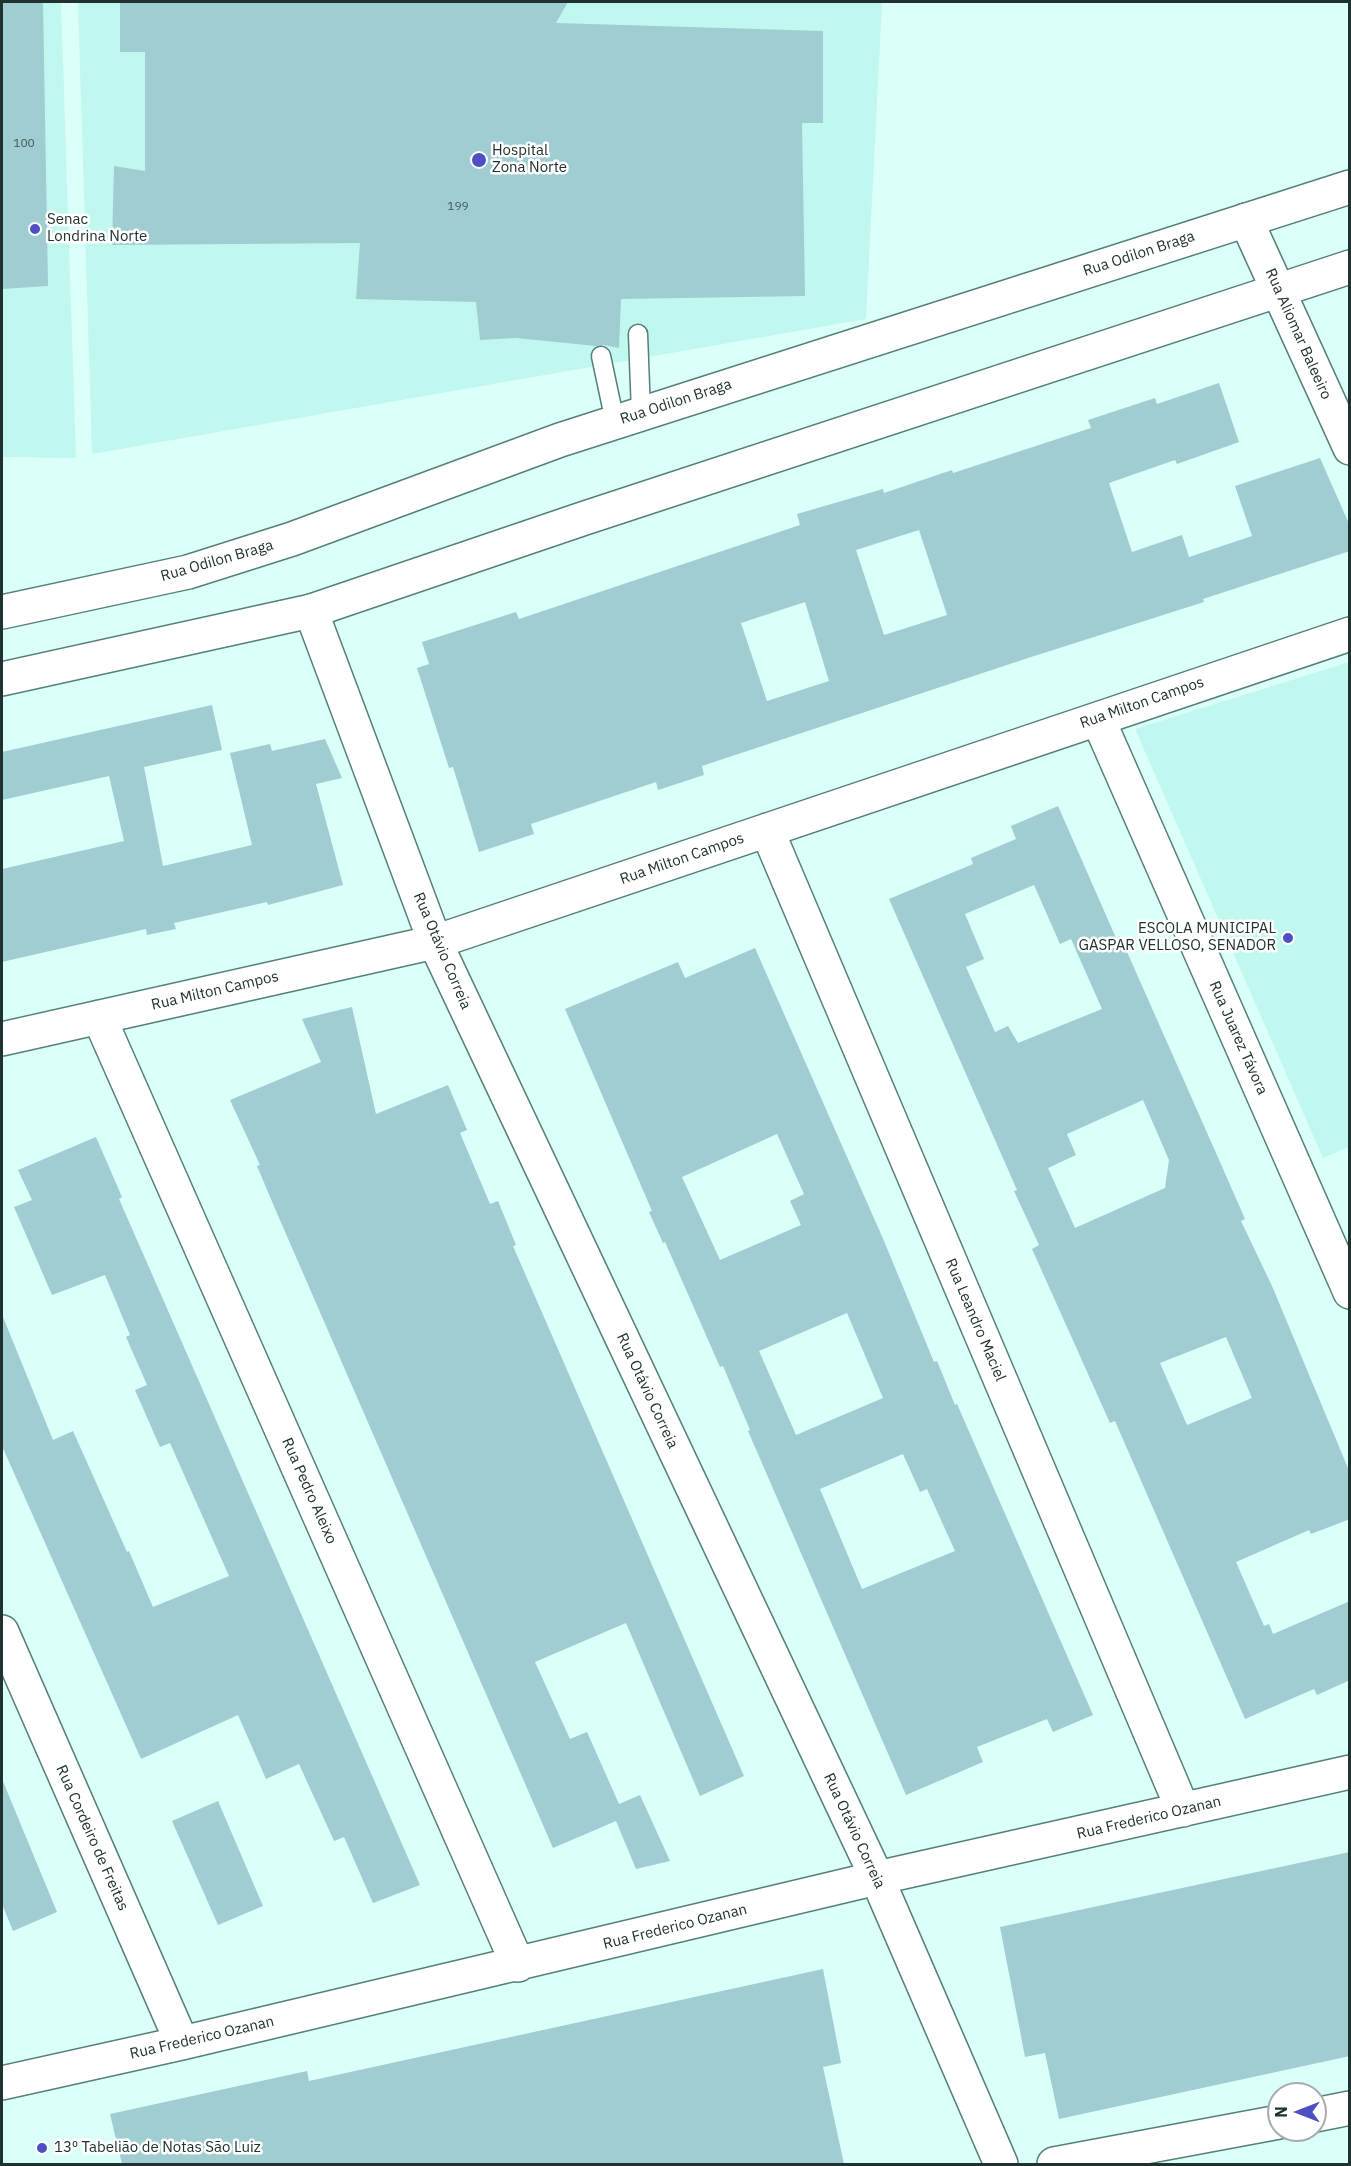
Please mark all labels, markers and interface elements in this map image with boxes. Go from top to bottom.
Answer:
house number: 100 [13,137,35,151]
place label: Hospital Zona Norte [492,142,567,177]
marker: Hospital Zona Norte [470,151,488,169]
house number: 199 [447,200,469,214]
place label: Senac Londrina Norte [47,211,147,246]
marker: Senac Londrina Norte [28,222,42,236]
street label: Rua Odilon Braga [1081,227,1197,281]
street label: Rua Aliomar Baleeiro [1261,266,1335,402]
street label: Rua Odilon Braga [618,375,734,429]
street label: Rua Odilon Braga [159,536,275,586]
street label: Rua Milton Campos [1078,673,1206,733]
street label: Rua Milton Campos [618,829,746,889]
street label: Rua Otávio Correia [409,890,475,1012]
place label: ESCOLA MUNICIPAL GASPAR VELLOSO, SENADOR [1079,920,1276,955]
marker: ESCOLA MUNICIPAL GASPAR VELLOSO, SENADOR [1281,931,1295,945]
street label: Rua Milton Campos [150,968,280,1014]
street label: Rua Juarez Távora [1205,978,1271,1098]
street label: Rua Leandro Maciel [941,1256,1009,1384]
street label: Rua Otávio Correia [612,1330,682,1452]
street label: Rua Pedro Aleixo [278,1435,340,1547]
street label: Rua Cordeiro de Freitas [52,1762,132,1914]
street label: Rua Otávio Correia [819,1770,889,1892]
street label: Rua Frederico Ozanan [1075,1793,1223,1843]
street label: Rua Frederico Ozanan [601,1900,749,1954]
street label: Rua Frederico Ozanan [128,2013,276,2063]
north arrow [1267,2082,1327,2142]
text: N [1271,2106,1291,2118]
place label: 13º Tabelião de Notas São Luiz [54,2139,261,2157]
marker: 13º Tabelião de Notas São Luiz [35,2141,49,2155]

